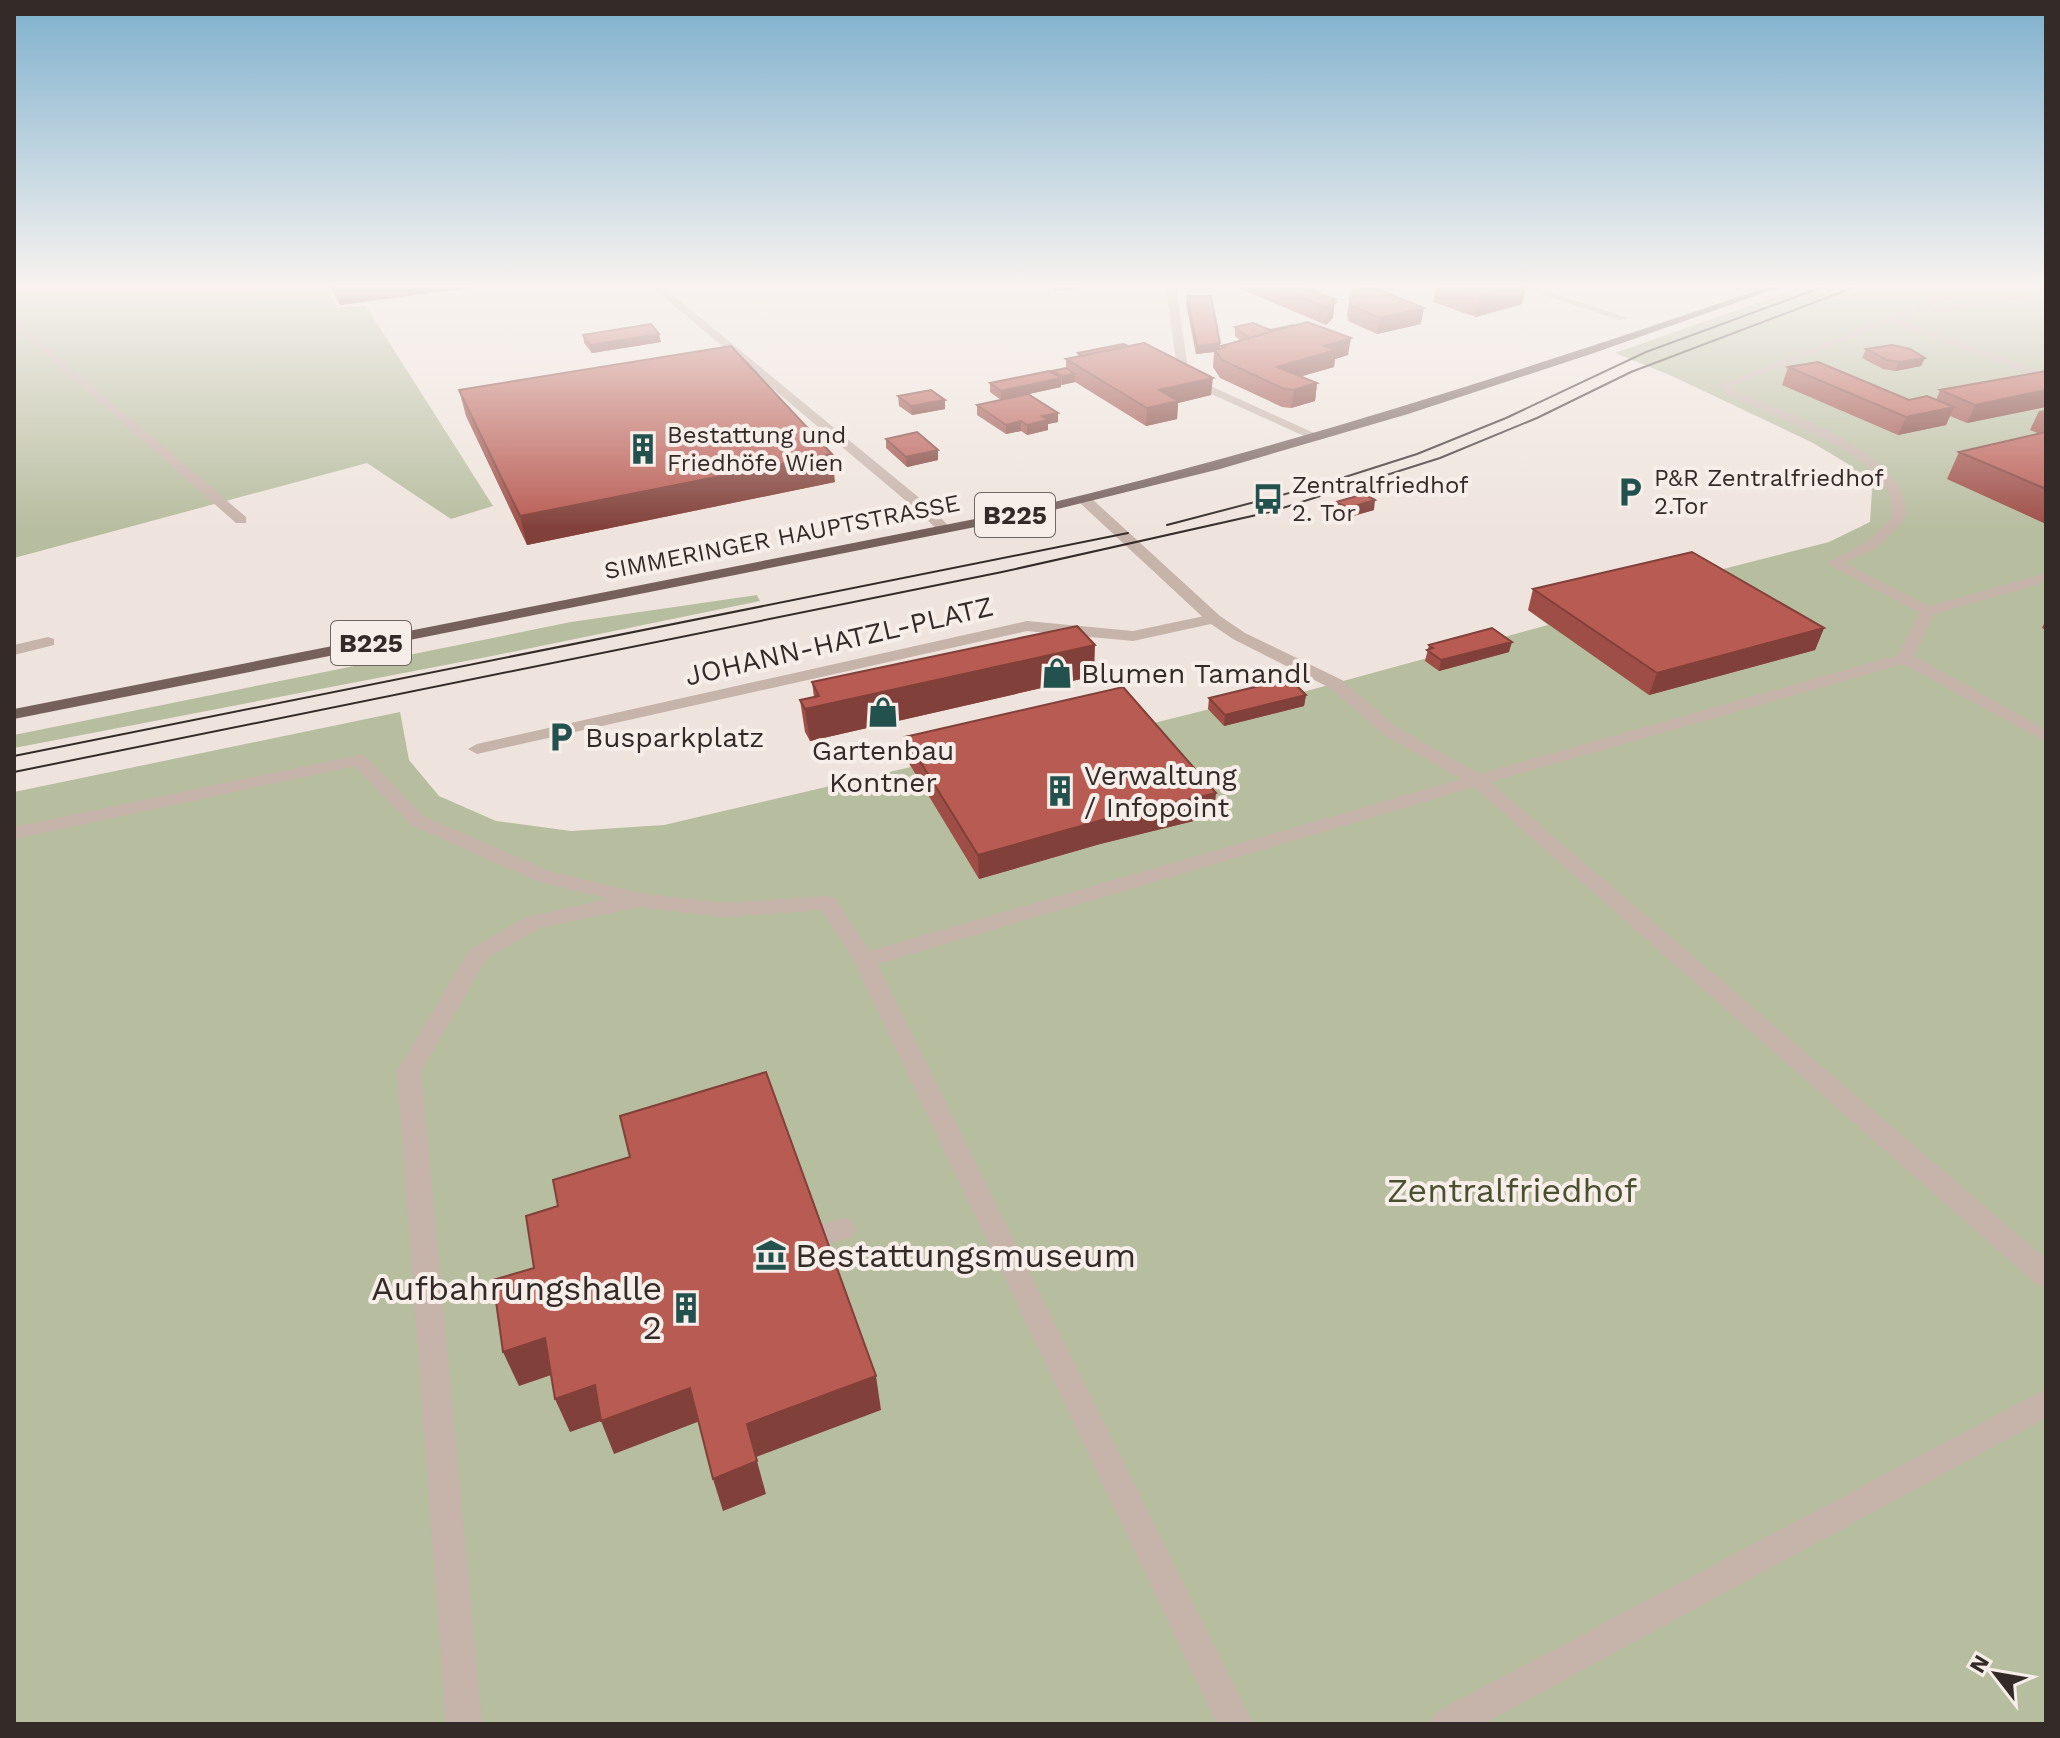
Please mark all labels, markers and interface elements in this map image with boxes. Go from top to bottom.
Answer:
place label: Bestattung und Friedhöfe Wien [667,421,846,477]
building icon: Bestattung und Friedhöfe Wien [626,432,660,466]
place label: P&R Zentralfriedhof 2.Tor [1654,464,1884,520]
place label: Zentralfriedhof 2. Tor [1292,471,1469,527]
parking icon: P&R Zentralfriedhof 2.Tor [1613,475,1647,509]
bus stop icon: Zentralfriedhof 2. Tor [1251,482,1285,516]
street label: SIMMERINGER HAUPTSTRASSE [602,489,962,585]
road number: B225 [975,493,1055,537]
street label: JOHANN-HATZL-PLATZ [682,589,996,693]
road number: B225 [331,621,411,665]
shop icon: Blumen Tamandl [1040,656,1074,690]
place label: Blumen Tamandl [1081,657,1310,690]
shop icon: Gartenbau Kontner [866,695,900,729]
parking icon: Busparkplatz [544,720,578,754]
place label: Busparkplatz [585,721,764,754]
place label: Gartenbau Kontner [812,734,954,799]
place label: Verwaltung / Infopoint [1084,759,1237,824]
building icon: Verwaltung / Infopoint [1043,774,1077,808]
park label: Zentralfriedhof [1387,1170,1637,1210]
place label: Bestattungsmuseum [795,1235,1136,1275]
museum icon: Bestattungsmuseum [754,1238,788,1272]
place label: Aufbahrungshalle 2 [371,1268,662,1347]
building icon: Aufbahrungshalle 2 [669,1291,703,1325]
north arrow [1956,1634,2036,1714]
text: N [1964,1651,1994,1677]

